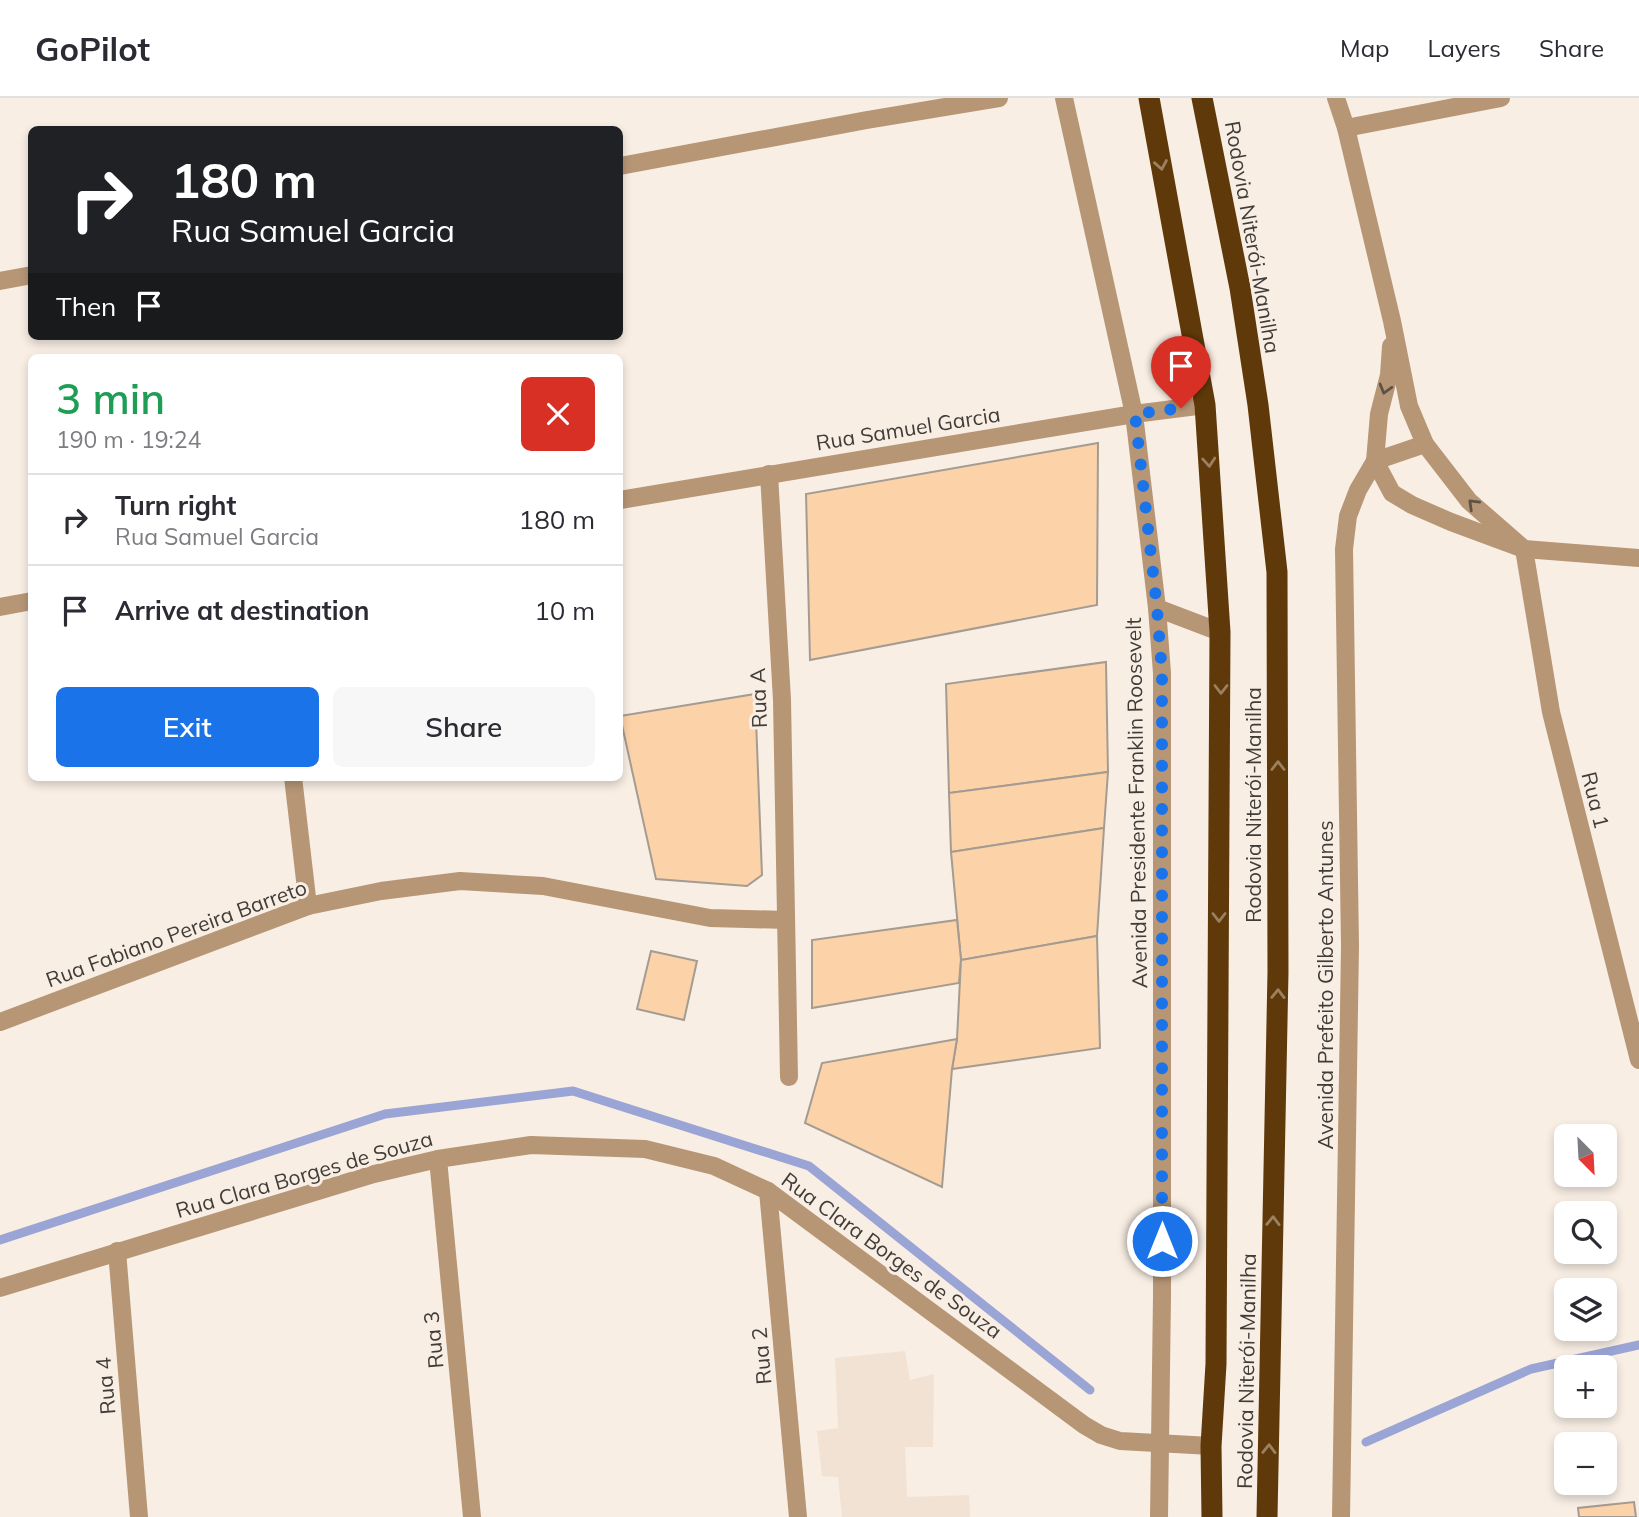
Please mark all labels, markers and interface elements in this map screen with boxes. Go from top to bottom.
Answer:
text: GoPilot [35,28,150,69]
text: Map [1340,33,1389,63]
text: Layers [1427,33,1501,63]
text: Share [1539,33,1604,63]
street label: Rodovia Niterói-Manilha [1220,119,1286,355]
text: 180 m [171,149,317,210]
icon: right [56,154,147,245]
one-way arrow [1153,159,1168,171]
text: Rua Samuel Garcia [171,210,455,250]
icon: arrive [130,287,168,325]
text: Then [56,290,116,323]
pin [1151,336,1211,408]
icon: arrive [1162,347,1200,385]
text: 3 min [56,372,165,425]
button: close [521,377,595,451]
one-way arrow [1379,383,1393,395]
street label: Rua Samuel Garcia [814,401,1002,455]
text: 190 m · 19:24 [56,425,201,454]
one-way arrow [1201,457,1216,468]
text: Turn right [115,489,236,522]
one-way arrow [1468,499,1481,512]
icon: right [56,501,94,539]
text: 180 m [519,503,595,536]
text: Rua Samuel Garcia [115,522,319,551]
icon: arrive [56,592,94,630]
text: Arrive at destination [115,594,370,627]
text: 10 m [534,594,595,627]
street label: Avenida Presidente Franklin Roosevelt [1120,617,1152,989]
street label: Rua A [744,667,772,729]
one-way arrow [1213,684,1228,695]
button: Exit [56,687,319,767]
button: Share [333,687,595,767]
street label: Rodovia Niterói-Manilha [1240,687,1266,923]
one-way arrow [1270,761,1286,771]
street label: Rua 1 [1576,769,1616,831]
street label: Avenida Prefeito Gilberto Antunes [1312,820,1338,1150]
street label: Rua Fabiano Pereira Barreto [42,874,310,992]
one-way arrow [1211,912,1227,922]
one-way arrow [1270,988,1286,999]
north arrow [1554,1124,1617,1186]
map controls [1554,1124,1617,1495]
street label: Rua Clara Borges de Souza [173,1125,435,1223]
street label: Rua Clara Borges de Souza [777,1166,1007,1344]
button: search [1554,1201,1617,1264]
position arrow [1125,1204,1199,1278]
one-way arrow [1266,1216,1281,1227]
street label: Rodovia Niterói-Manilha [1231,1253,1261,1489]
button: layers [1554,1278,1617,1341]
street label: Rua 3 [418,1310,448,1370]
street label: Rua 2 [746,1326,776,1386]
button: + [1554,1355,1617,1418]
street label: Rua 4 [90,1356,120,1416]
button: − [1554,1432,1617,1495]
one-way arrow [1261,1443,1277,1454]

